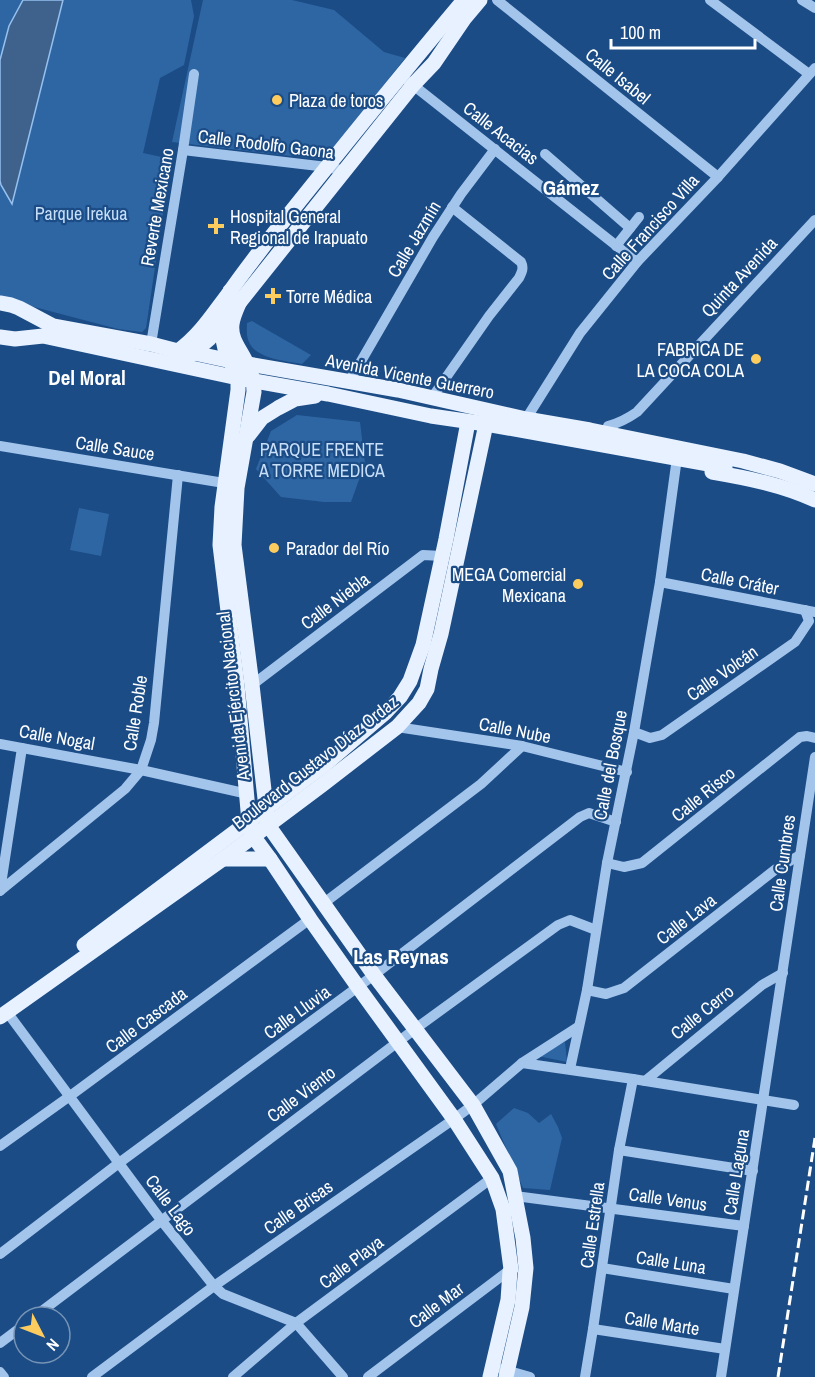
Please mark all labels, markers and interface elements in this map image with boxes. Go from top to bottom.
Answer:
scale bar [611,12,755,50]
text: 100 m [620,20,661,45]
street label: Calle Isabel [580,42,656,110]
place label: Plaza de toros [289,88,383,113]
marker: Plaza de toros [270,93,284,107]
street label: Calle Acacias [458,96,544,170]
street label: Calle Rodolfo Gaona [196,123,336,165]
street label: Reverte Mexicano [134,146,180,268]
street label: Calle Francisco Villa [596,168,704,286]
district label: Gámez [543,173,600,202]
street label: Calle Jazmín [381,196,447,282]
park label: Parque Irekua [35,201,127,226]
place label: Hospital General Regional de Irapuato [230,204,368,250]
marker: Hospital General Regional de Irapuato [207,217,225,235]
street label: Quinta Avenida [695,231,783,323]
place label: Torre Médica [286,284,372,309]
marker: Torre Médica [264,287,282,305]
place label: FABRICA DE LA COCA COLA [637,337,744,383]
street label: Avenida Vicente Guerrero [323,347,496,405]
marker: FABRICA DE LA COCA COLA [749,352,763,366]
district label: Del Moral [48,363,126,392]
street label: Calle Sauce [74,429,156,467]
park label: PARQUE FRENTE A TORRE MEDICA [258,437,385,483]
place label: Parador del Río [286,536,389,561]
marker: Parador del Río [267,541,281,555]
street label: Calle Cráter [699,561,781,601]
place label: MEGA Comercial Mexicana [452,562,566,608]
street label: Calle Niebla [295,567,375,635]
marker: MEGA Comercial Mexicana [571,577,585,591]
street label: Avenida Ejército Nacional [210,610,256,783]
street label: Calle Volcán [681,639,763,707]
street label: Calle Roble [117,673,153,753]
street label: Boulevard Gustavo Díaz Ordaz [227,689,403,835]
street label: Calle del Bosque [587,708,633,822]
street label: Calle Nube [477,711,553,749]
street label: Calle Nogal [17,718,97,756]
street label: Calle Risco [666,761,740,827]
street label: Calle Cumbres [763,813,801,913]
street label: Calle Lava [651,888,721,950]
district label: Las Reynas [353,942,449,971]
street label: Calle Lluvia [258,979,336,1045]
street label: Calle Cerro [665,979,739,1045]
street label: Calle Cascada [100,981,192,1059]
street label: Calle Viento [261,1060,341,1128]
street label: Calle Laguna [717,1127,755,1217]
street label: Calle Lago [140,1169,202,1241]
street label: Calle Brisas [258,1174,338,1240]
street label: Calle Estrella [574,1180,610,1270]
street label: Calle Venus [627,1181,709,1217]
street label: Calle Playa [314,1230,388,1294]
street label: Calle Luna [634,1244,708,1280]
street label: Calle Mar [403,1276,469,1334]
north arrow [12,1305,72,1365]
street label: Calle Marte [623,1305,701,1341]
text: N [42,1334,64,1356]

